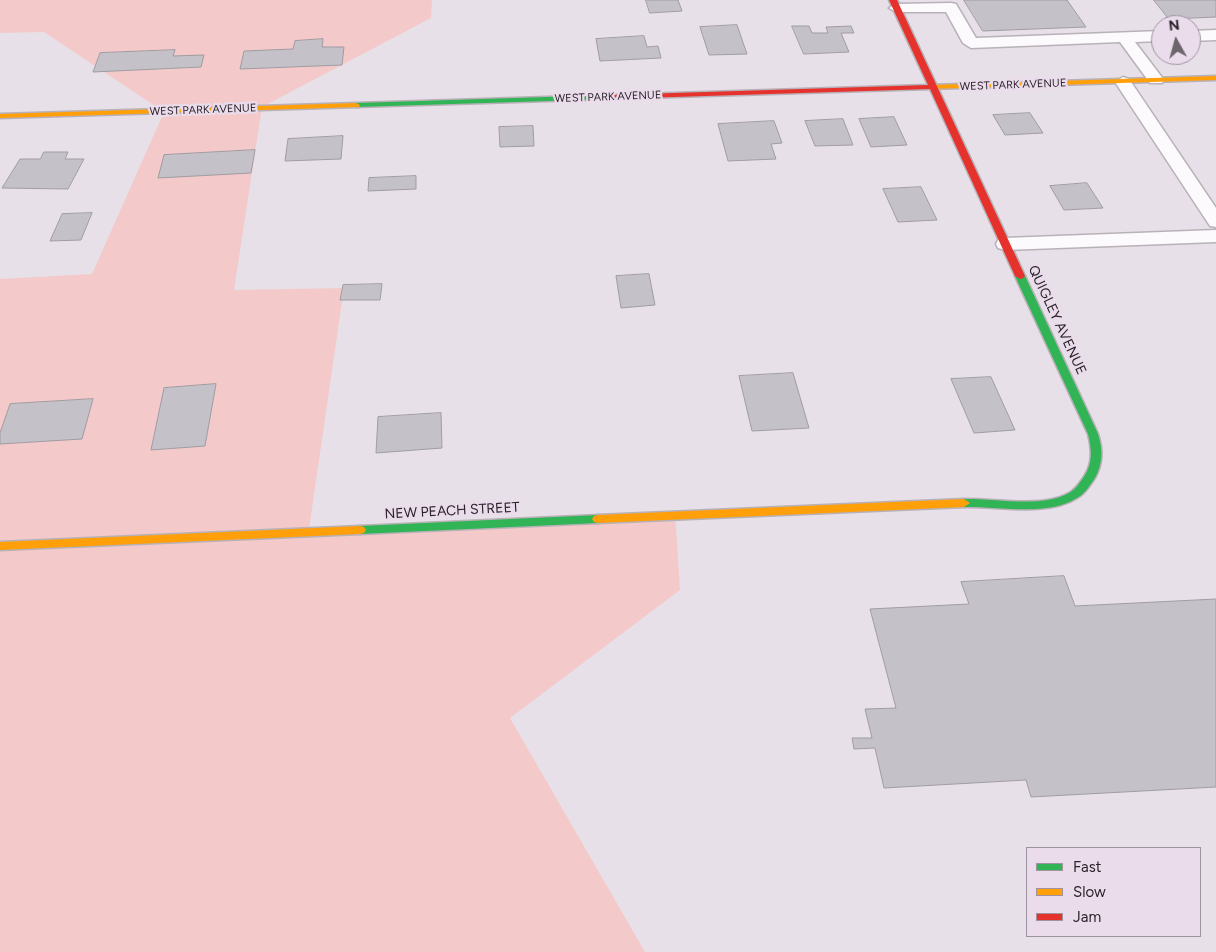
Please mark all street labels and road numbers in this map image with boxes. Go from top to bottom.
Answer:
street label: WEST PARK AVENUE [959,77,1067,93]
street label: WEST PARK AVENUE [554,89,662,105]
street label: WEST PARK AVENUE [149,102,257,118]
street label: QUIGLEY AVENUE [1024,263,1090,377]
street label: NEW PEACH STREET [384,499,520,523]

